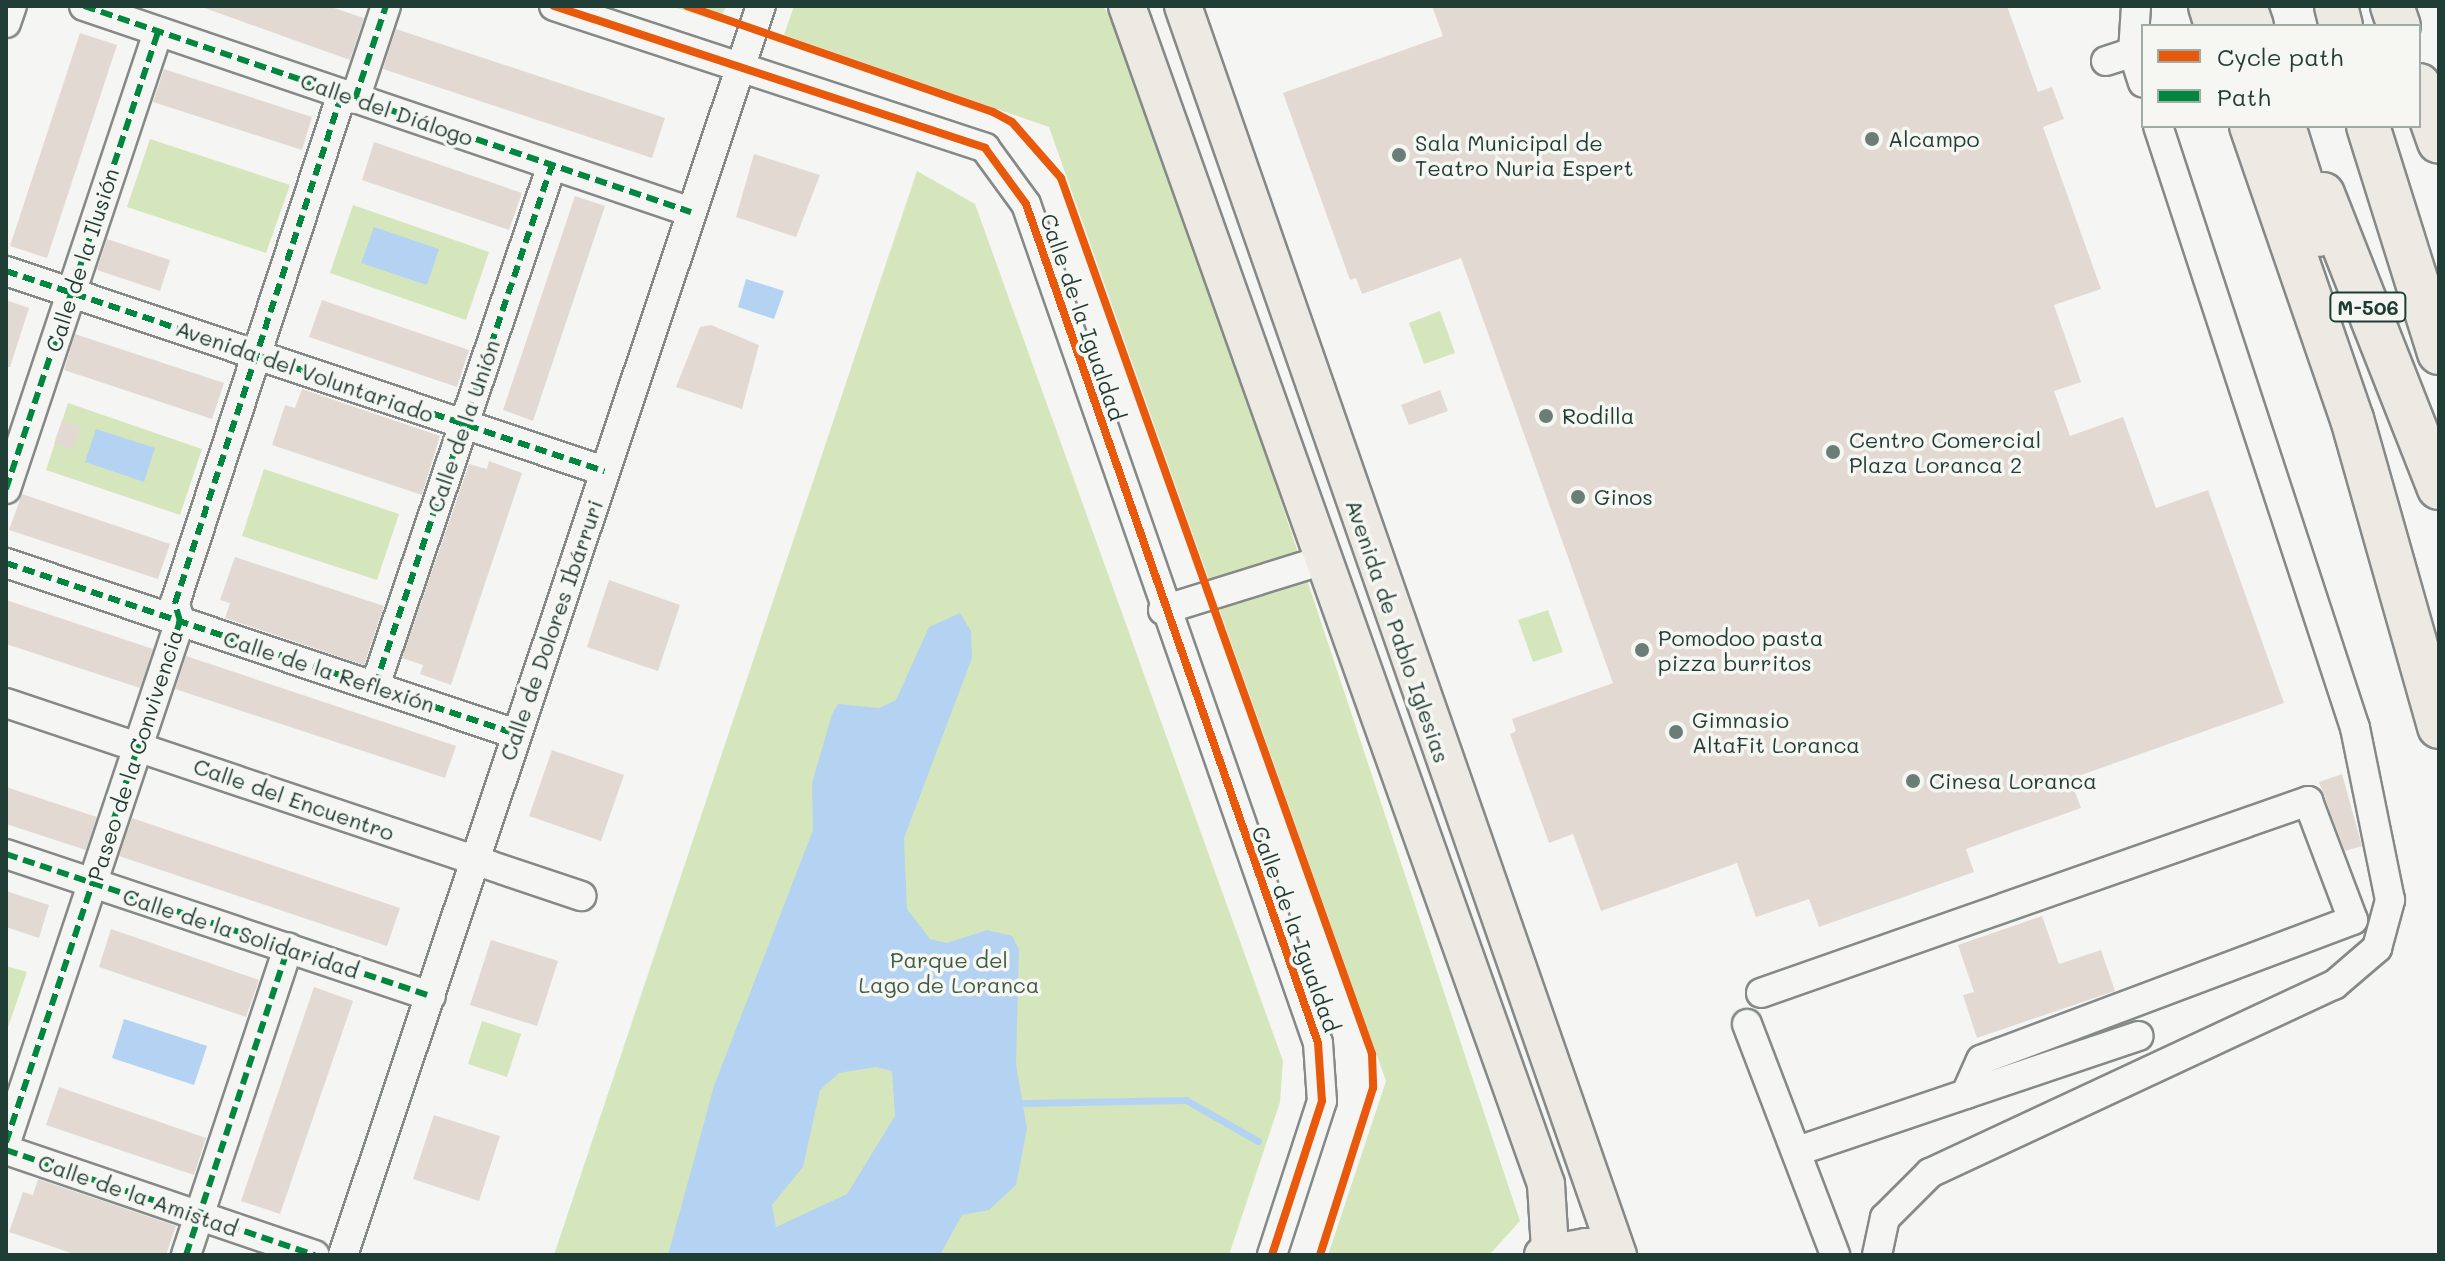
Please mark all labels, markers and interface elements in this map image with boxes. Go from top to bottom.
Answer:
legend [2141,24,2421,128]
text: Cycle path [2217,41,2343,72]
street label: Calle del Diálogo [297,67,477,151]
text: Path [2217,81,2271,112]
place label: Alcampo [1888,126,1980,152]
place label: Sala Municipal de Teatro Nuria Espert [1415,129,1633,180]
marker: Alcampo [1863,130,1881,148]
marker: Sala Municipal de Teatro Nuria Espert [1390,146,1408,164]
street label: Calle de la Ilusión [40,165,124,355]
street label: Calle de la Igualdad [1035,210,1131,424]
road number: M-506 [2328,291,2408,323]
street label: Avenida del Voluntariado [173,314,437,428]
street label: Calle de la Unión [421,336,505,516]
place label: Rodilla [1562,403,1635,429]
marker: Rodilla [1537,407,1555,425]
place label: Centro Comercial Plaza Loranca 2 [1849,426,2041,478]
marker: Centro Comercial Plaza Loranca 2 [1824,443,1842,461]
place label: Ginos [1594,484,1653,510]
marker: Ginos [1569,488,1587,506]
street label: Calle de Dolores Ibárruri [494,496,608,764]
street label: Avenida de Pablo Iglesias [1340,496,1456,766]
street label: Calle de la Reflexión [220,624,438,718]
place label: Pomodoo pasta pizza burritos [1658,624,1824,676]
street label: Paseo de la Convivencia [82,626,188,884]
marker: Pomodoo pasta pizza burritos [1633,641,1651,659]
place label: Gimnasio AltaFit Loranca [1692,706,1860,758]
marker: Gimnasio AltaFit Loranca [1667,723,1685,741]
street label: Calle del Encuentro [190,752,398,846]
place label: Cinesa Loranca [1929,768,2097,794]
marker: Cinesa Loranca [1904,772,1922,790]
street label: Calle de la Igualdad [1246,822,1346,1036]
street label: Calle de la Solidaridad [120,882,362,984]
park label: Parque del Lago de Loranca [859,946,1039,998]
street label: Calle de la Amistad [35,1148,241,1242]

